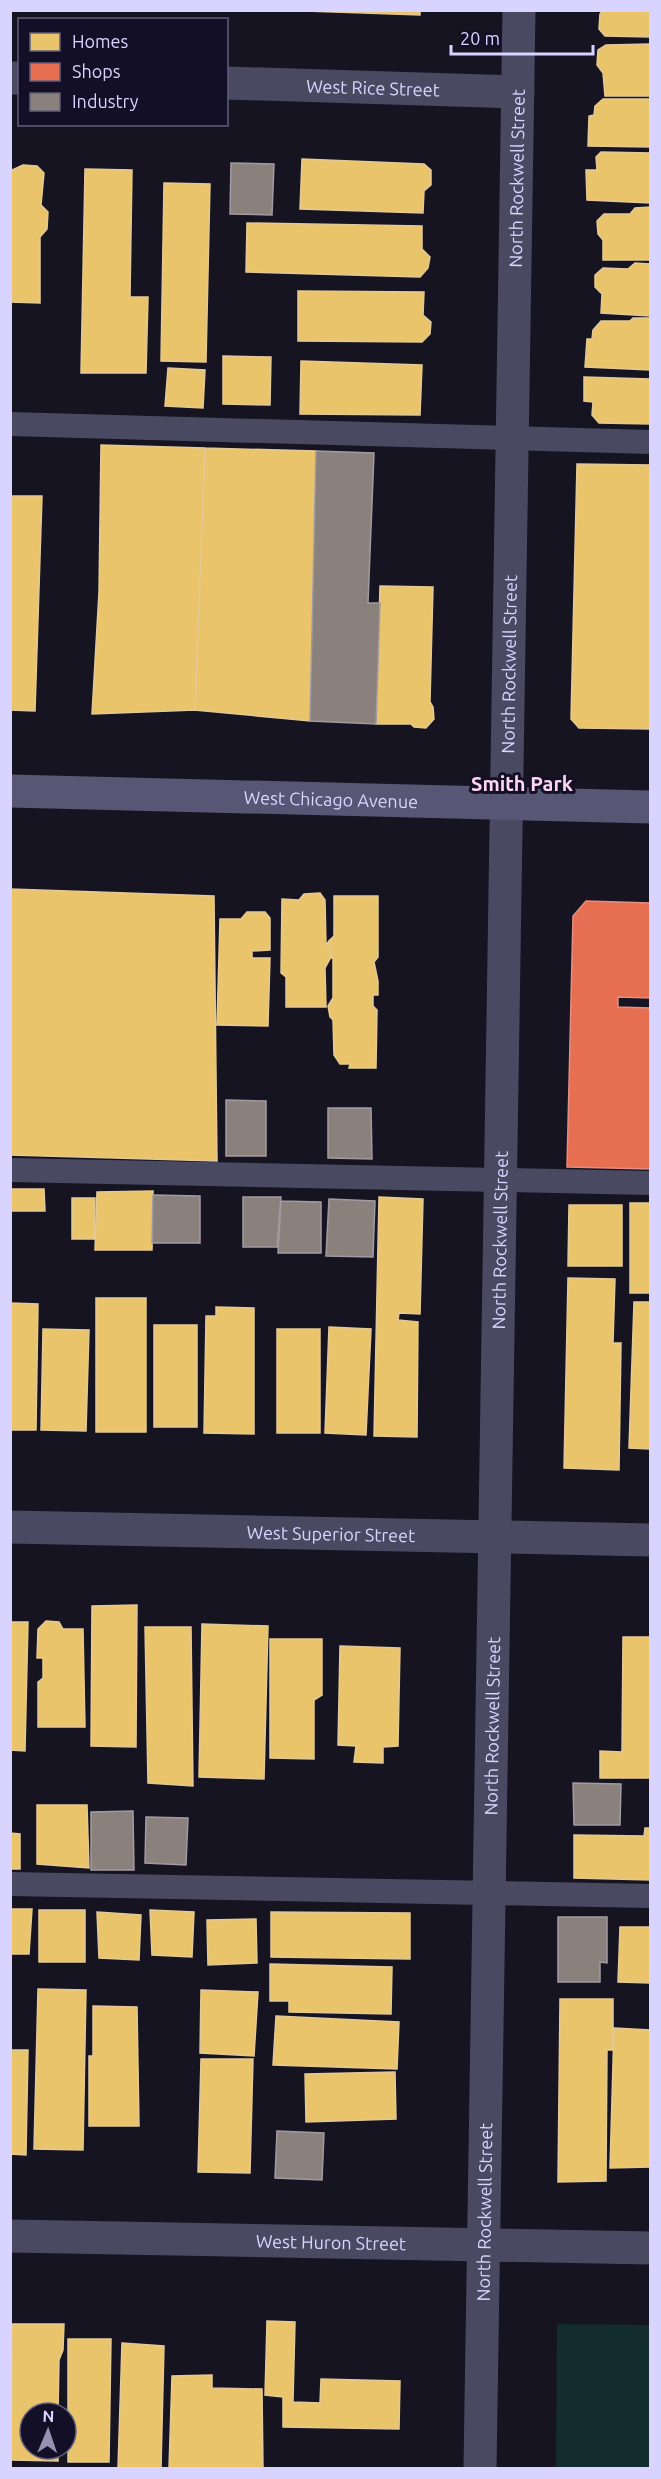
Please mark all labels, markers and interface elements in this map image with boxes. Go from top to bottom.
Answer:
legend [18,18,228,126]
scale bar [451,18,594,56]
text: 20 m [460,28,500,48]
text: Homes [72,31,129,51]
text: Shops [72,61,121,81]
street label: West Rice Street [306,75,440,100]
street label: North Rockwell Street [505,89,528,268]
text: Industry [72,91,139,111]
street label: North Rockwell Street [497,575,520,754]
district label: Smith Park [471,772,573,795]
street label: West Chicago Avenue [244,787,418,811]
street label: North Rockwell Street [488,1151,511,1330]
street label: West Superior Street [246,1522,415,1545]
street label: North Rockwell Street [480,1637,503,1816]
street label: North Rockwell Street [473,2123,495,2302]
street label: West Huron Street [256,2231,406,2253]
north arrow [18,2401,78,2461]
text: N [42,2407,55,2425]

